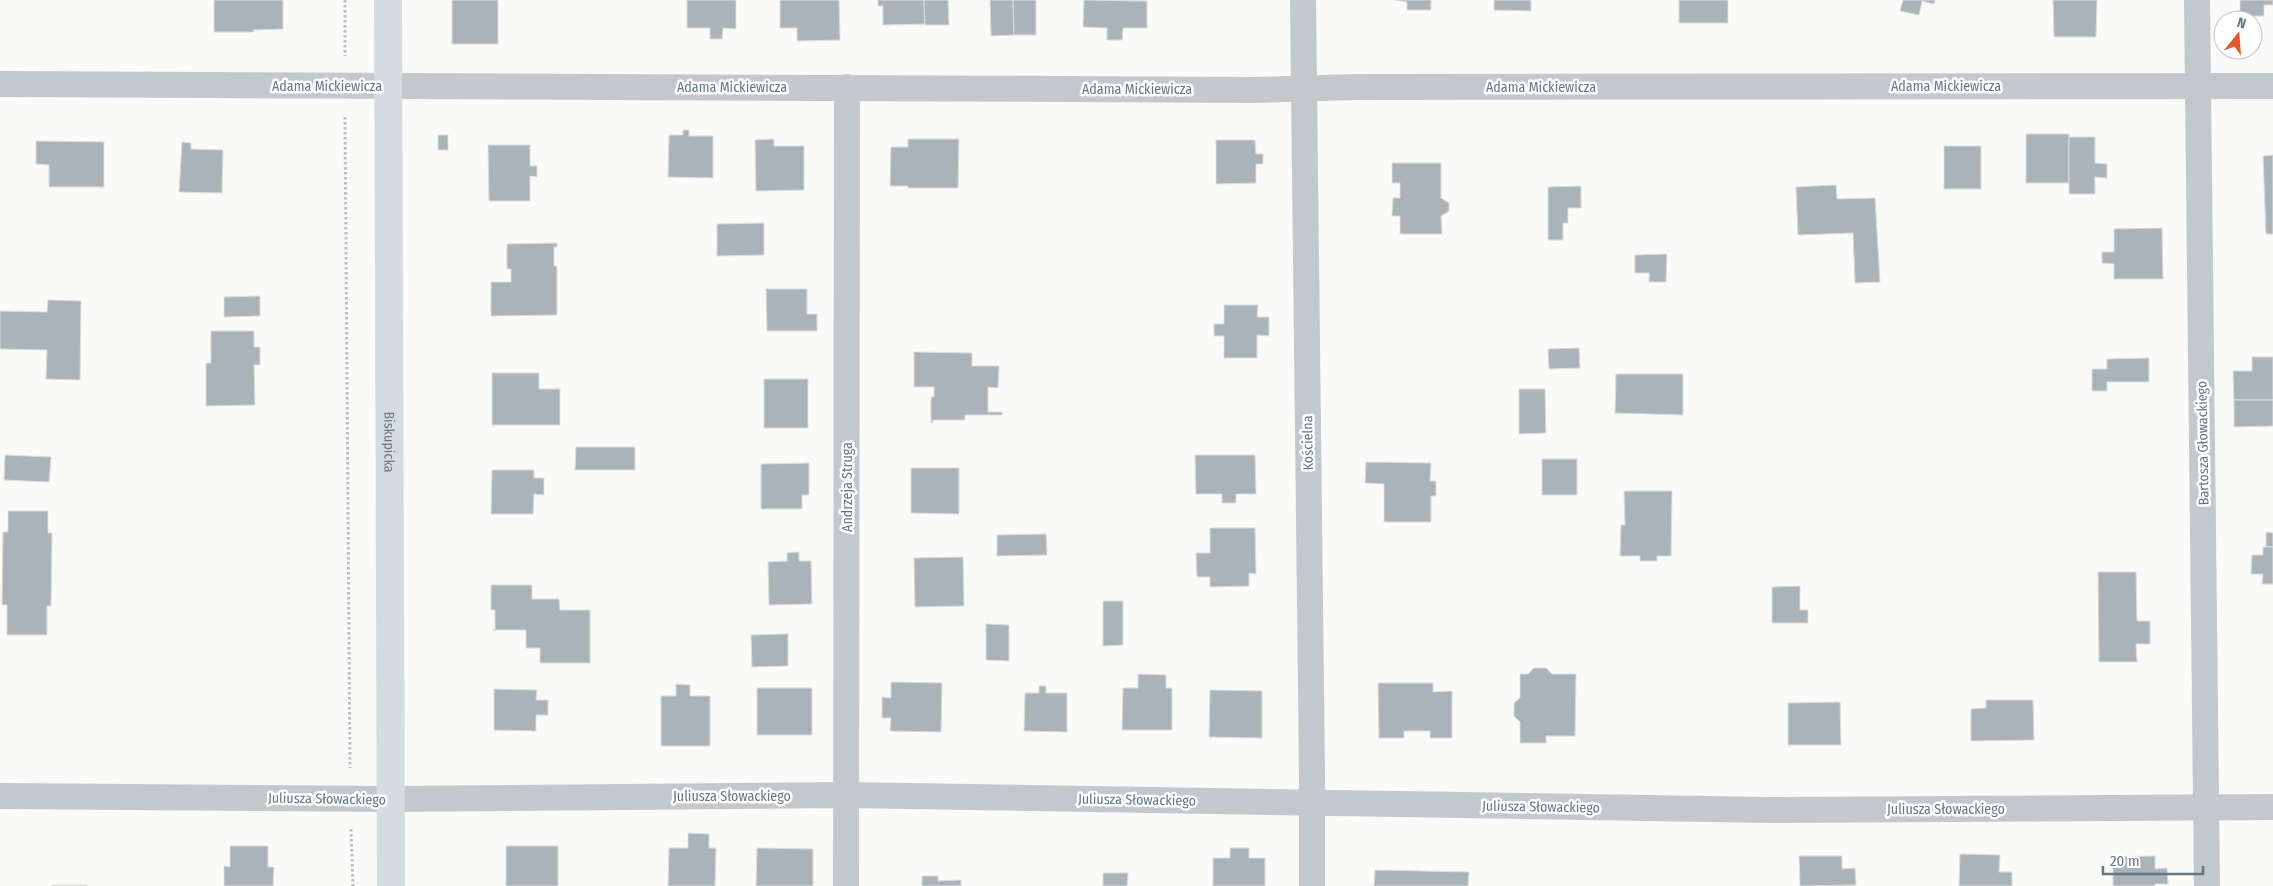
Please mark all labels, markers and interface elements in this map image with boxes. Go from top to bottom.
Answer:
north arrow [2213,10,2263,60]
text: N [2235,14,2248,32]
street label: Adama Mickiewicza [272,78,382,95]
street label: Adama Mickiewicza [1891,78,2001,95]
street label: Adama Mickiewicza [677,79,787,96]
street label: Adama Mickiewicza [1486,79,1596,96]
street label: Adama Mickiewicza [1082,81,1192,98]
street label: Bartosza Głowackiego [2193,381,2213,505]
street label: Biskupicka [381,411,398,473]
street label: Kościelna [1299,415,1317,471]
street label: Andrzeja Struga [839,442,856,532]
street label: Juliusza Słowackiego [673,788,791,805]
street label: Juliusza Słowackiego [268,789,386,809]
street label: Juliusza Słowackiego [1078,790,1196,810]
street label: Juliusza Słowackiego [1482,797,1600,817]
street label: Juliusza Słowackiego [1887,801,2005,818]
scale bar [2103,844,2203,876]
text: 20 m [2110,852,2140,870]

